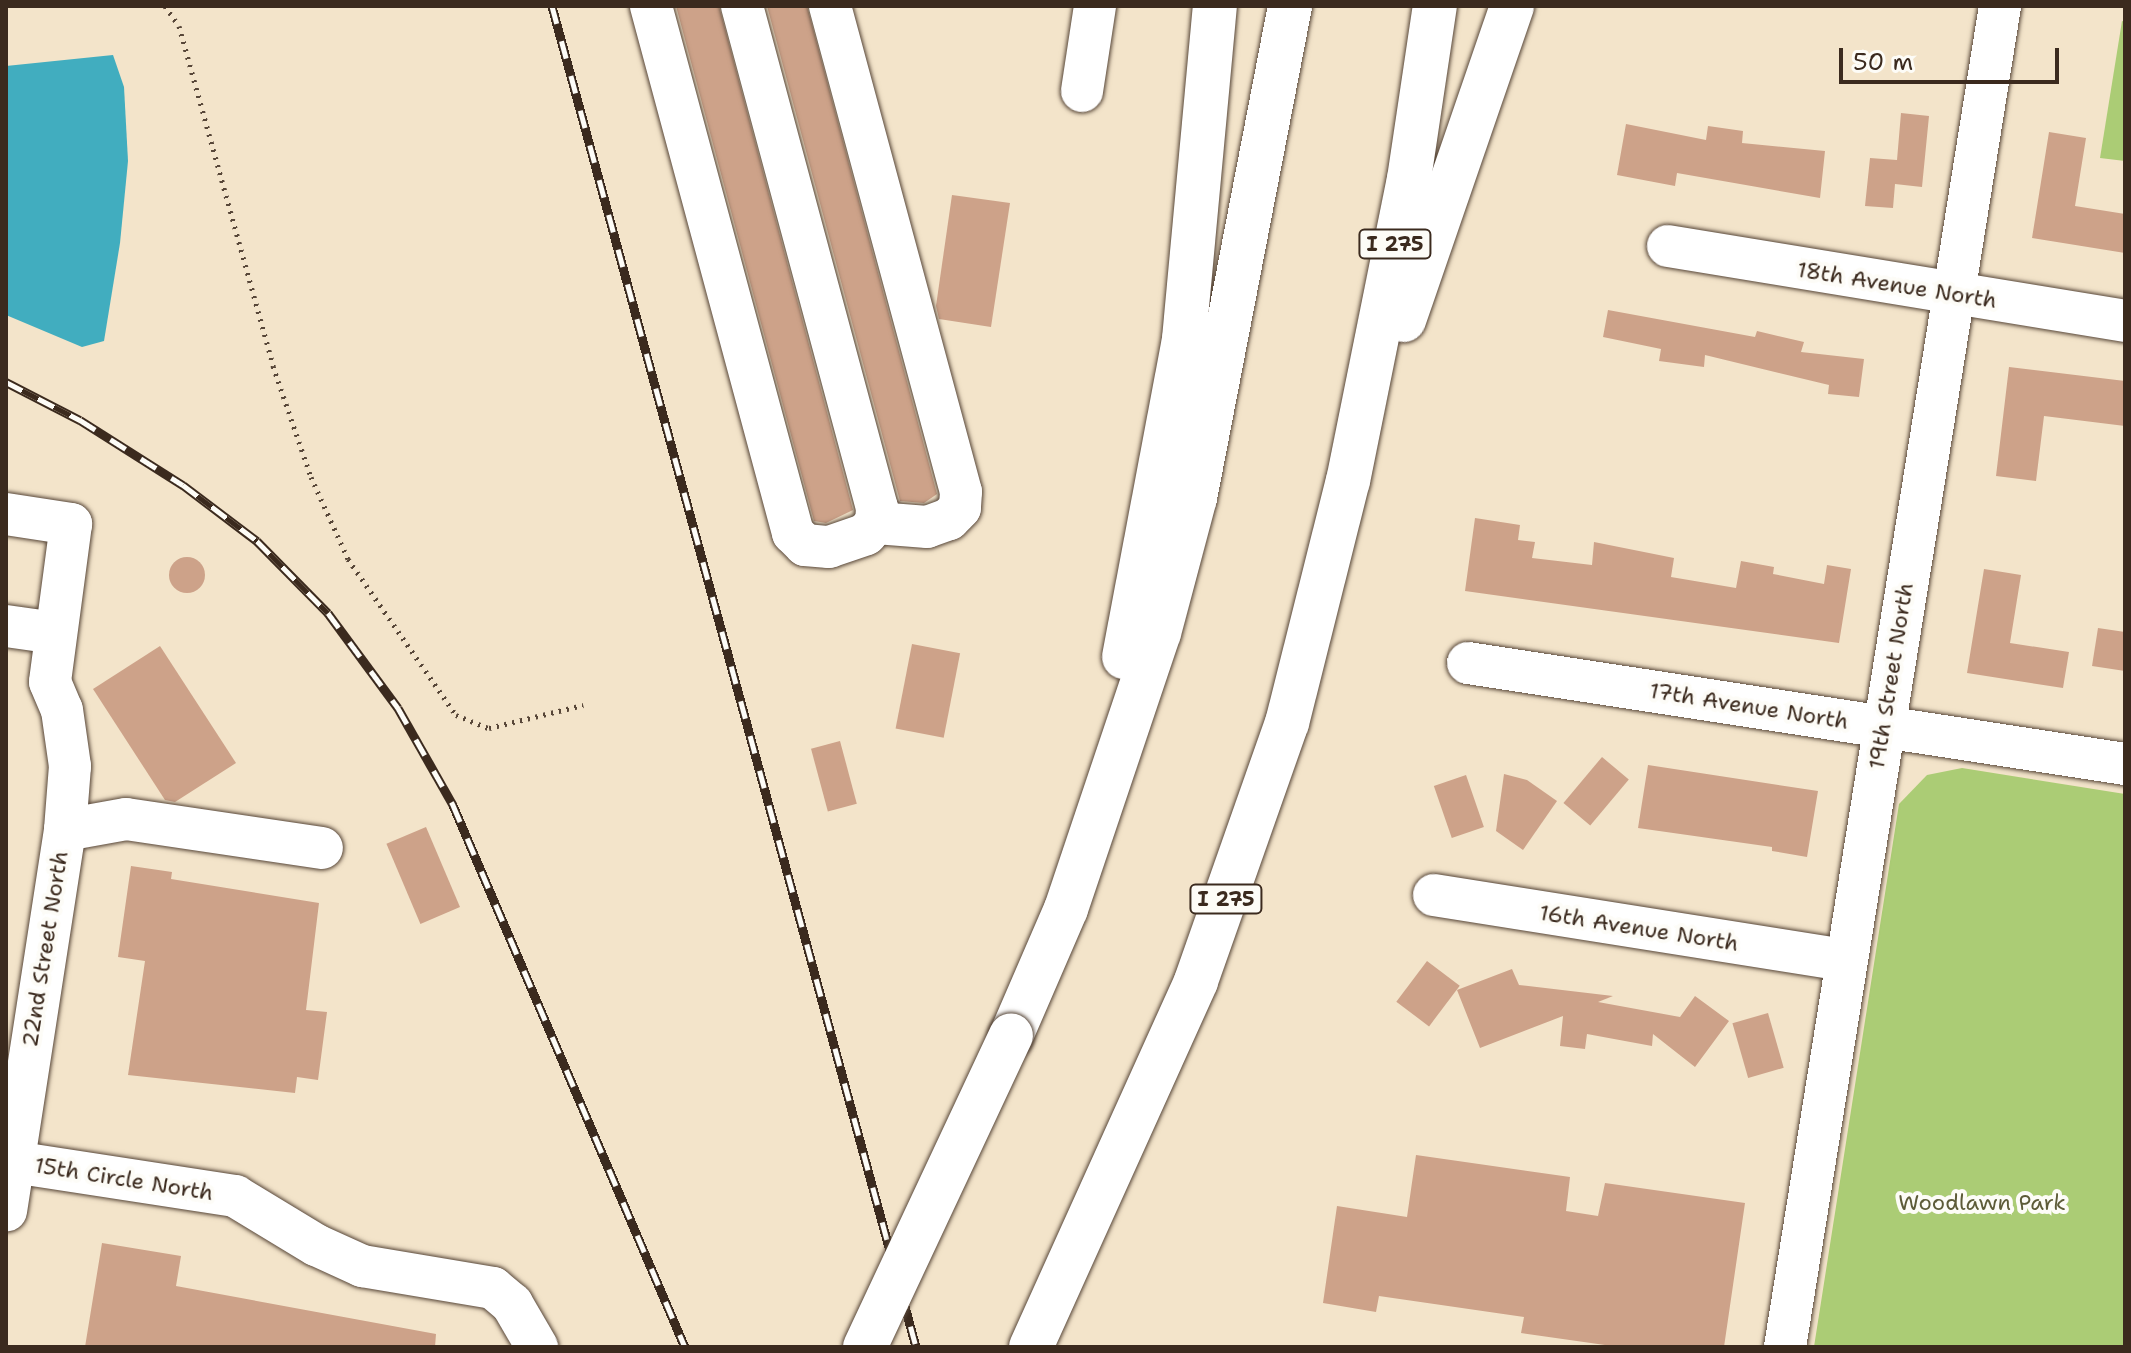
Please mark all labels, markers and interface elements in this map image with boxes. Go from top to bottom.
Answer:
scale bar [1843,32,2063,82]
text: 50 m [1853,46,1913,78]
road number: I 275 [1357,228,1433,260]
street label: 18th Avenue North [1795,256,1999,314]
street label: 19th Street North [1863,581,1919,771]
street label: 17th Avenue North [1648,677,1850,735]
street label: 22nd Street North [16,849,74,1049]
road number: I 275 [1188,883,1264,915]
street label: 16th Avenue North [1538,899,1740,957]
street label: 15th Circle North [33,1152,215,1206]
park label: Woodlawn Park [1898,1190,2066,1216]

